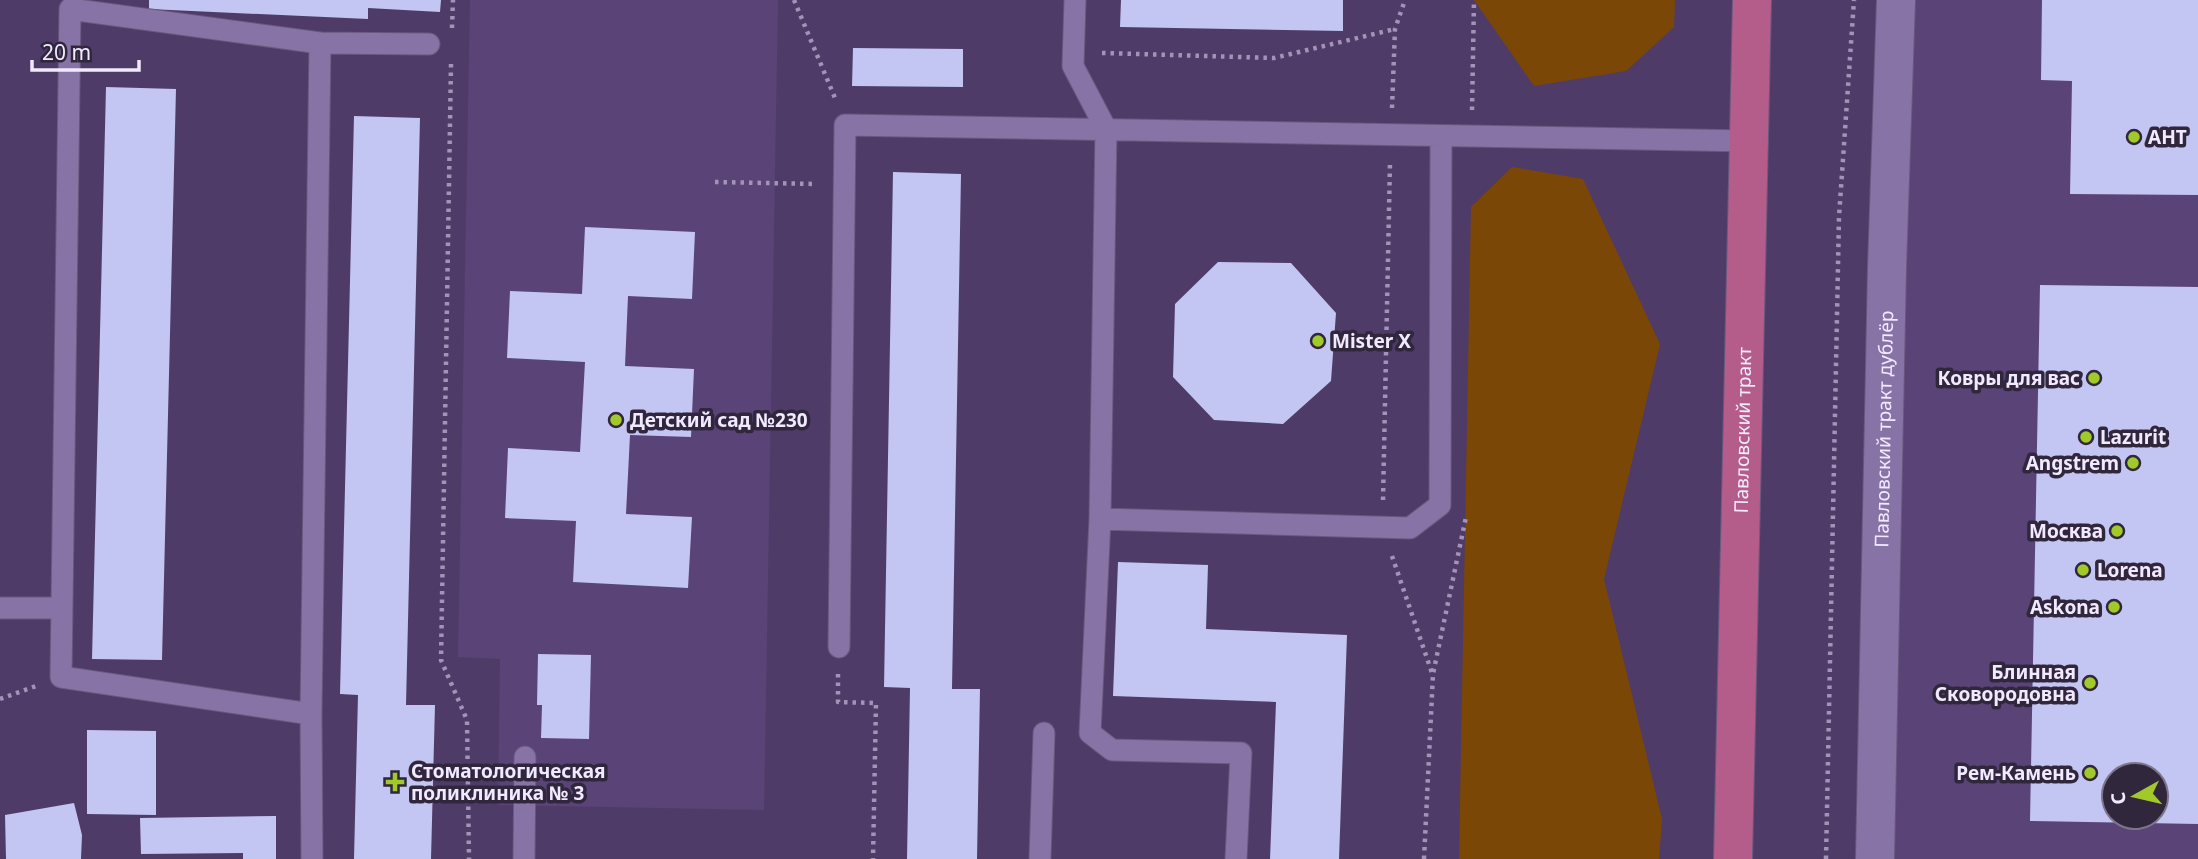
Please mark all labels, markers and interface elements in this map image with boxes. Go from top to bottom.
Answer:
scale bar [32,28,138,72]
text: 20 m [42,38,91,66]
place label: АНТ [2148,124,2187,150]
marker: АНТ [2126,129,2142,145]
street label: Павловский тракт дублёр [1868,310,1899,548]
place label: Mister X [1332,328,1411,354]
marker: Mister X [1310,333,1326,349]
street label: Павловский тракт [1728,346,1757,514]
place label: Ковры для вас [1937,365,2080,391]
marker: Ковры для вас [2086,370,2102,386]
place label: Детский сад №230 [630,407,808,433]
marker: Детский сад №230 [608,412,624,428]
place label: Lazurit [2100,424,2166,450]
marker: Lazurit [2078,429,2094,445]
place label: Angstrem [2026,450,2119,476]
marker: Angstrem [2125,455,2141,471]
place label: Москва [2029,518,2103,544]
marker: Москва [2109,523,2125,539]
place label: Lorena [2097,557,2163,583]
marker: Lorena [2075,562,2091,578]
place label: Askona [2030,594,2100,620]
marker: Askona [2106,599,2122,615]
place label: Блинная Сковородовна [1935,659,2076,707]
marker: Блинная Сковородовна [2082,675,2098,691]
place label: Стоматологическая поликлиника № 3 [411,758,605,806]
place label: Рем-Камень [1956,760,2076,786]
north arrow [2100,761,2170,831]
marker: Рем-Камень [2082,765,2098,781]
marker: Стоматологическая поликлиника № 3 [385,772,405,792]
text: С [2104,790,2132,806]

